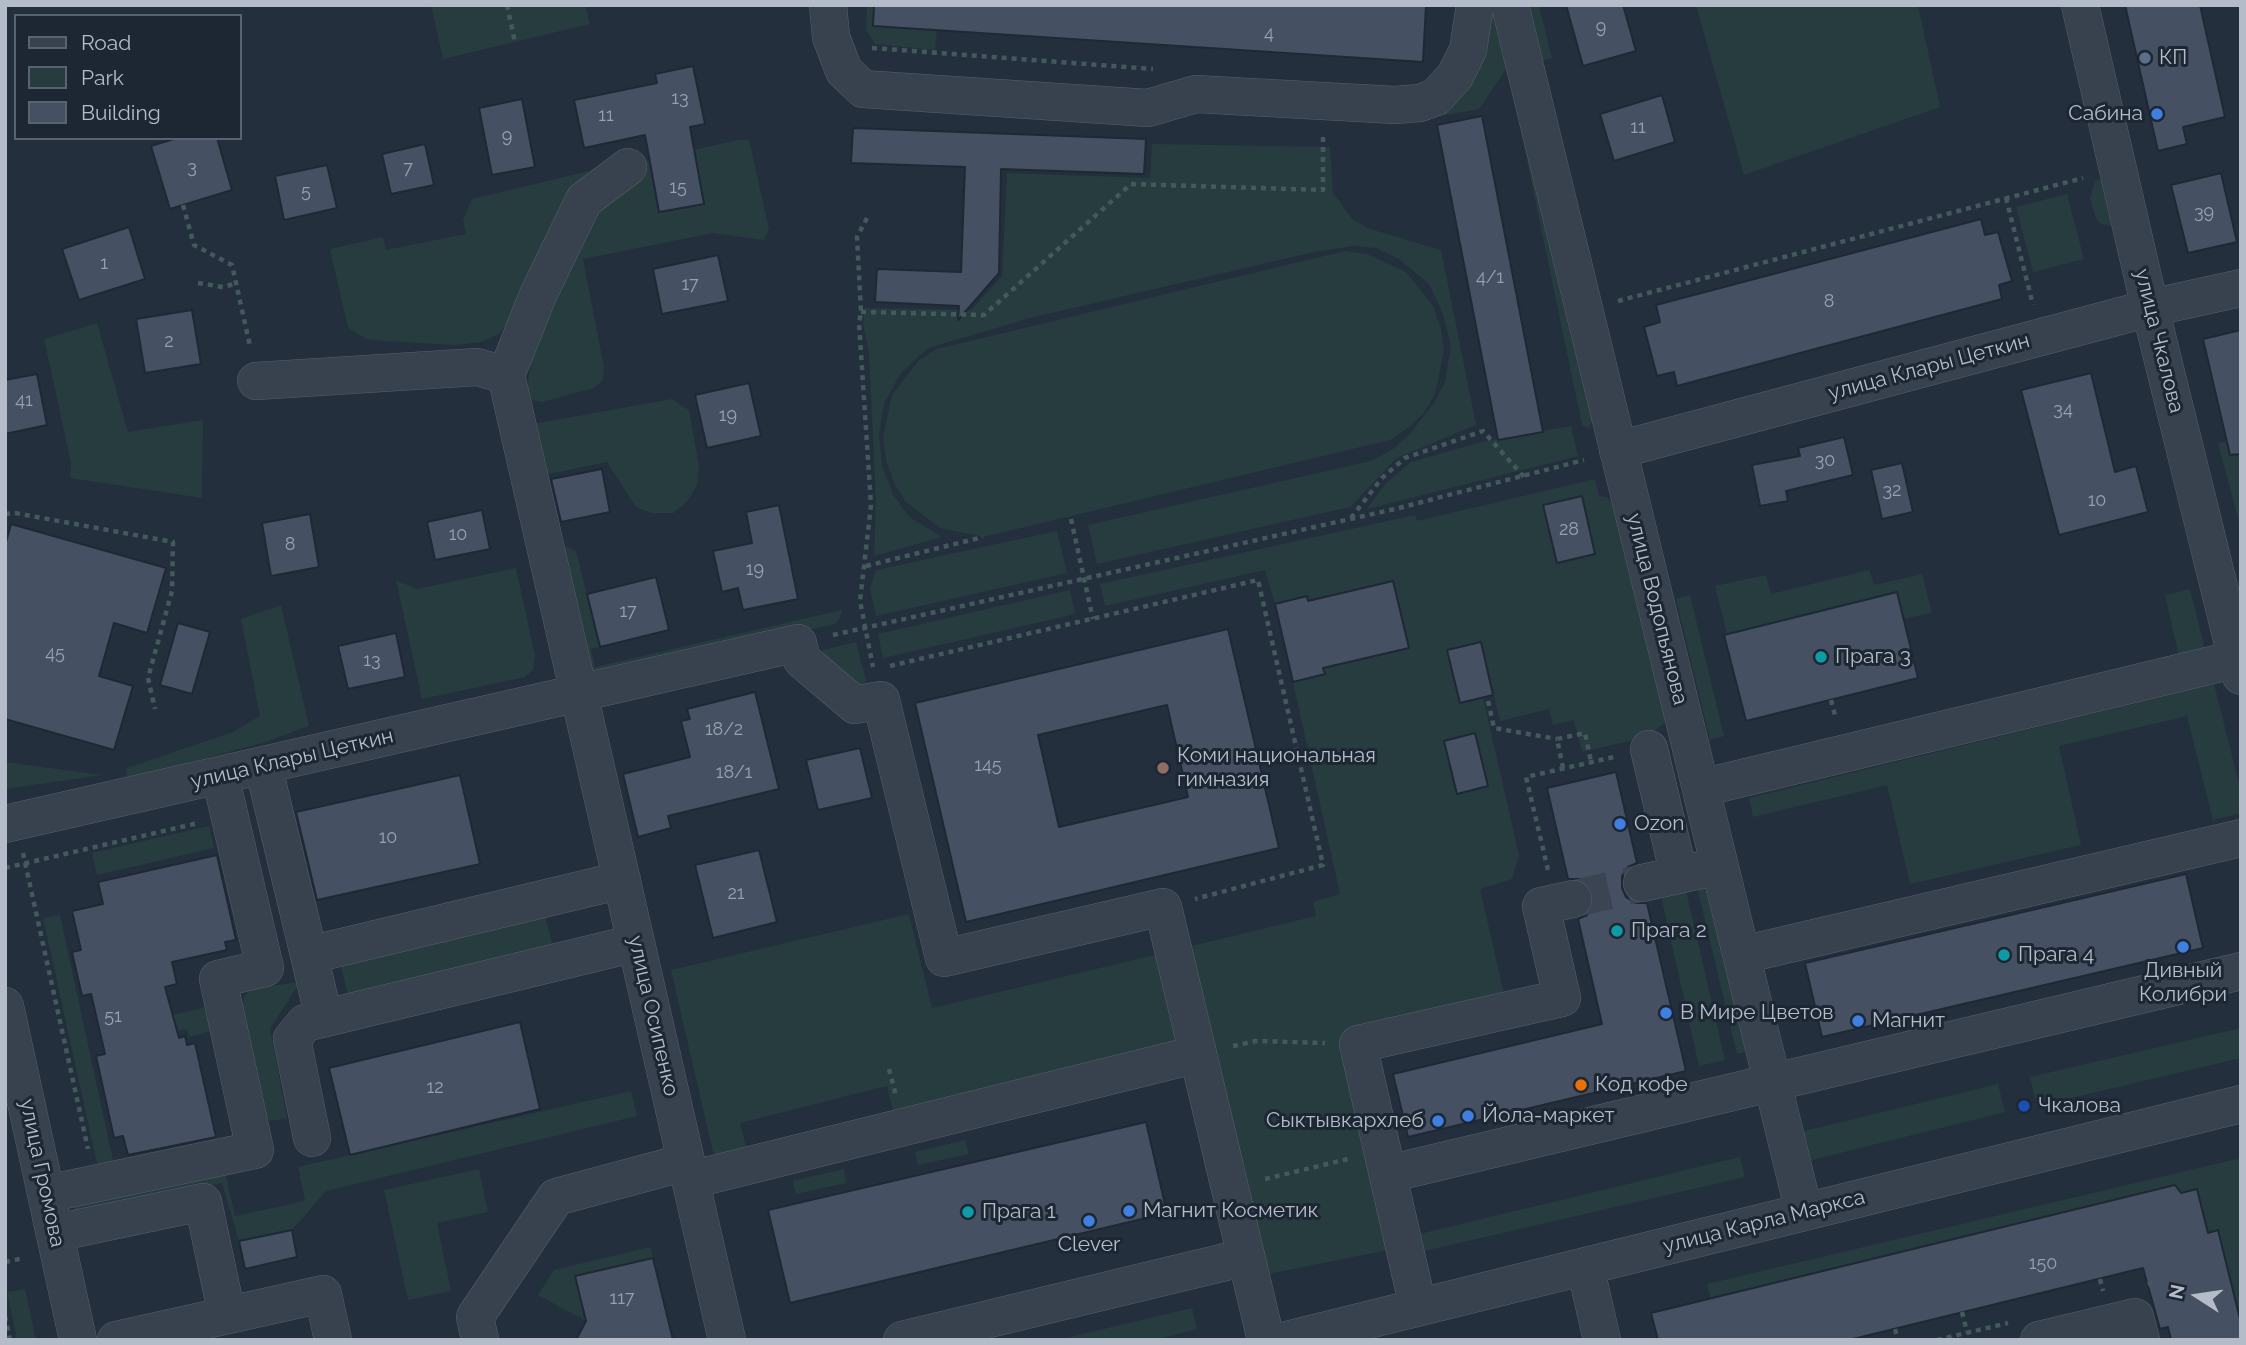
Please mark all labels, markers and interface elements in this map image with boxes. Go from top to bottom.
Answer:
legend [14,14,242,140]
house number: 9 [1596,17,1606,39]
house number: 4 [1264,23,1274,45]
text: Road [81,30,131,55]
place label: КП [2159,45,2187,71]
marker: КП [2137,50,2153,66]
text: Park [81,65,124,90]
house number: 13 [671,88,689,110]
text: Building [81,100,161,125]
place label: Сабина [2068,101,2143,127]
house number: 11 [598,105,614,127]
marker: Сабина [2149,106,2165,122]
house number: 11 [1630,117,1646,139]
house number: 9 [502,126,512,148]
house number: 3 [187,157,197,179]
house number: 7 [403,158,413,180]
house number: 15 [669,177,687,199]
house number: 5 [301,181,311,203]
house number: 39 [2194,202,2214,224]
house number: 1 [100,253,108,275]
street label: улица Чкалова [2129,266,2189,416]
house number: 4/1 [1476,267,1504,289]
house number: 17 [681,274,699,296]
house number: 8 [1824,291,1834,313]
street label: улица Клары Цеткин [1826,328,2032,406]
house number: 2 [164,331,174,353]
house number: 41 [15,390,33,412]
house number: 34 [2053,399,2073,421]
house number: 19 [719,405,737,427]
house number: 30 [1815,450,1835,472]
house number: 32 [1883,480,1901,502]
house number: 10 [2088,490,2106,512]
street label: улица Водопьянова [1621,511,1693,707]
house number: 28 [1559,519,1579,541]
house number: 10 [449,524,467,546]
house number: 8 [285,534,295,556]
house number: 19 [746,559,764,581]
house number: 17 [619,601,637,623]
house number: 45 [45,643,65,665]
place label: Прага 3 [1835,644,1911,670]
marker: Прага 3 [1813,649,1829,665]
house number: 13 [363,650,381,672]
house number: 18/2 [705,719,743,741]
street label: улица Клары Цеткин [188,723,396,795]
place label: Коми национальная гимназия [1177,743,1376,793]
house number: 145 [974,755,1002,777]
marker: Коми национальная гимназия [1155,760,1171,776]
house number: 18/1 [716,762,752,784]
place label: Ozon [1634,811,1685,837]
marker: Ozon [1612,816,1628,832]
house number: 10 [379,827,397,849]
house number: 21 [727,883,745,905]
place label: Прага 2 [1631,918,1707,944]
marker: Прага 2 [1609,923,1625,939]
street label: улица Осипенко [622,933,684,1099]
marker: Дивный Колибри [2175,939,2191,955]
place label: Прага 4 [2018,942,2094,968]
marker: Прага 4 [1996,947,2012,963]
place label: Дивный Колибри [2139,958,2227,1008]
place label: В Мире Цветов [1680,1000,1834,1026]
marker: В Мире Цветов [1658,1005,1674,1021]
house number: 51 [104,1006,122,1028]
place label: Магнит [1872,1008,1945,1034]
marker: Магнит [1850,1013,1866,1029]
place label: Код кофе [1595,1072,1688,1098]
house number: 12 [426,1077,444,1099]
marker: Код кофе [1573,1077,1589,1093]
place label: Чкалова [2038,1093,2121,1119]
street label: улица Громова [14,1097,70,1249]
marker: Чкалова [2016,1098,2032,1114]
place label: Йола-маркет [1482,1103,1615,1129]
place label: Сыктывкархлеб [1266,1108,1424,1134]
marker: Йола-маркет [1460,1108,1476,1124]
marker: Сыктывкархлеб [1430,1113,1446,1129]
street label: улица Карла Маркса [1660,1185,1868,1259]
place label: Магнит Косметик [1143,1198,1318,1224]
place label: Прага 1 [982,1199,1056,1225]
marker: Магнит Косметик [1121,1203,1137,1219]
marker: Прага 1 [960,1204,976,1220]
marker: Clever [1081,1213,1097,1229]
place label: Clever [1058,1232,1120,1258]
house number: 150 [2029,1253,2057,1275]
north arrow [2162,1261,2232,1331]
text: N [2164,1282,2189,1301]
house number: 117 [610,1288,634,1310]

